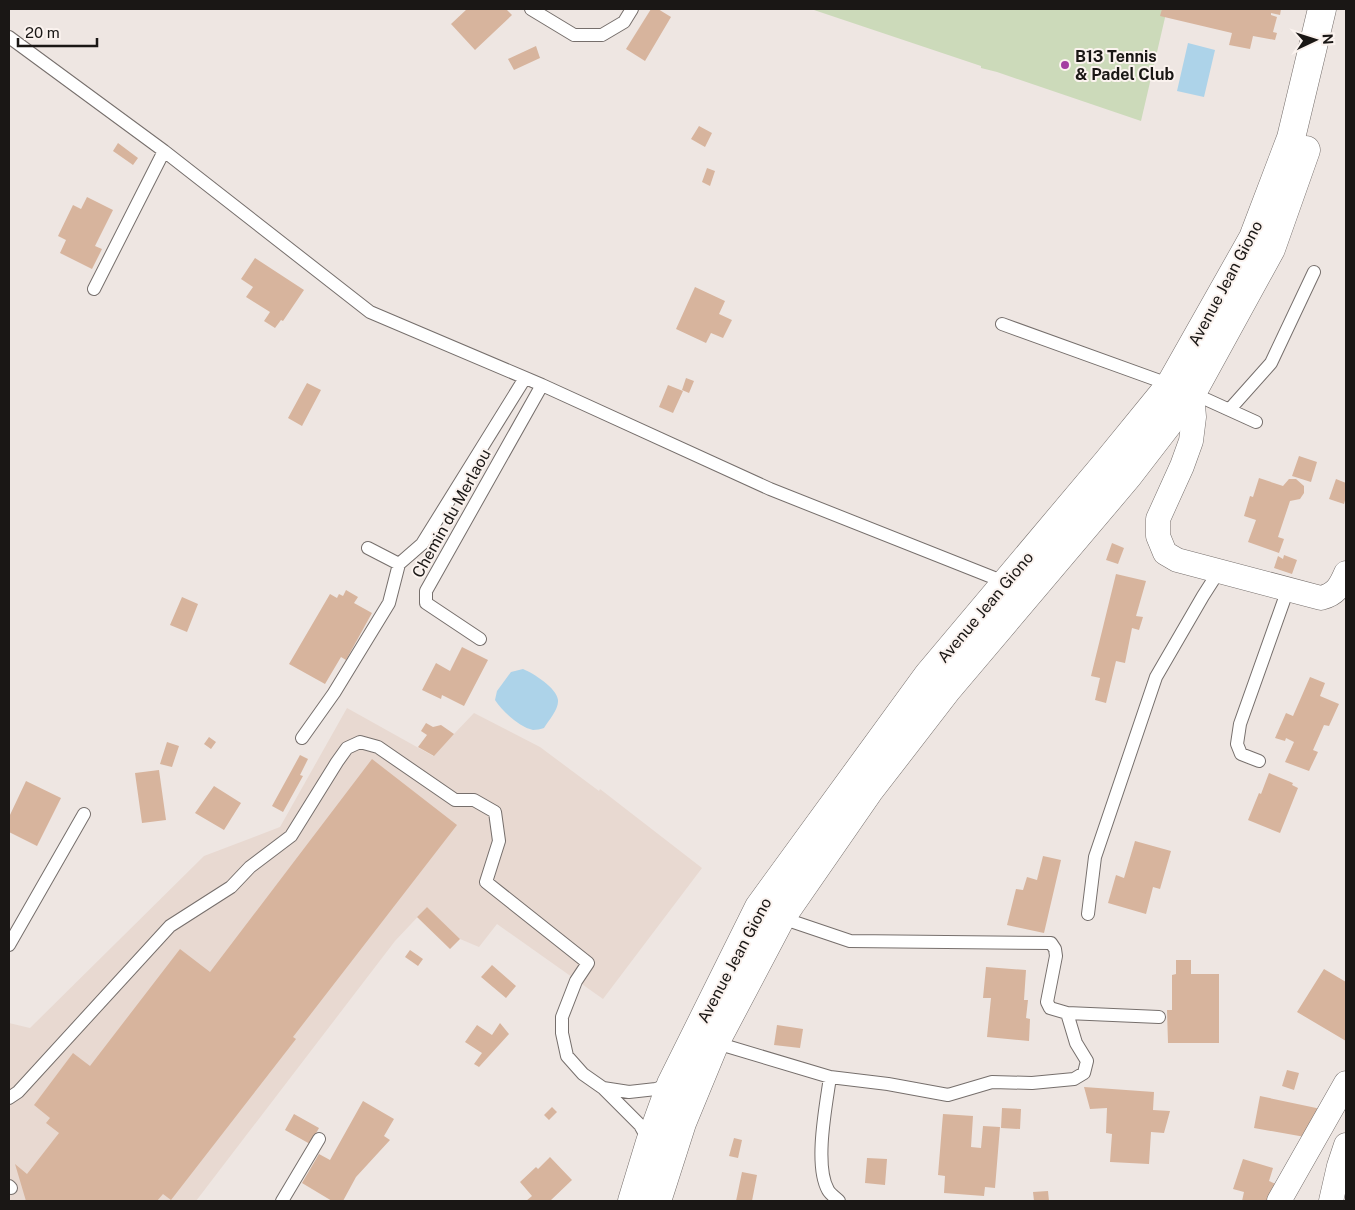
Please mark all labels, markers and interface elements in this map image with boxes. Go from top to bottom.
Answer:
scale bar [18,15,96,47]
north arrow [1290,15,1340,65]
text: 20 m [25,24,60,41]
text: N [1320,33,1336,45]
place label: B13 Tennis & Padel Club [1075,47,1174,84]
marker: B13 Tennis & Padel Club [1059,59,1071,71]
street label: Avenue Jean Giono [1184,217,1266,349]
street label: Chemin du Merlaou [408,446,495,581]
street label: Avenue Jean Giono [933,548,1037,667]
street label: Avenue Jean Giono [693,894,775,1026]

